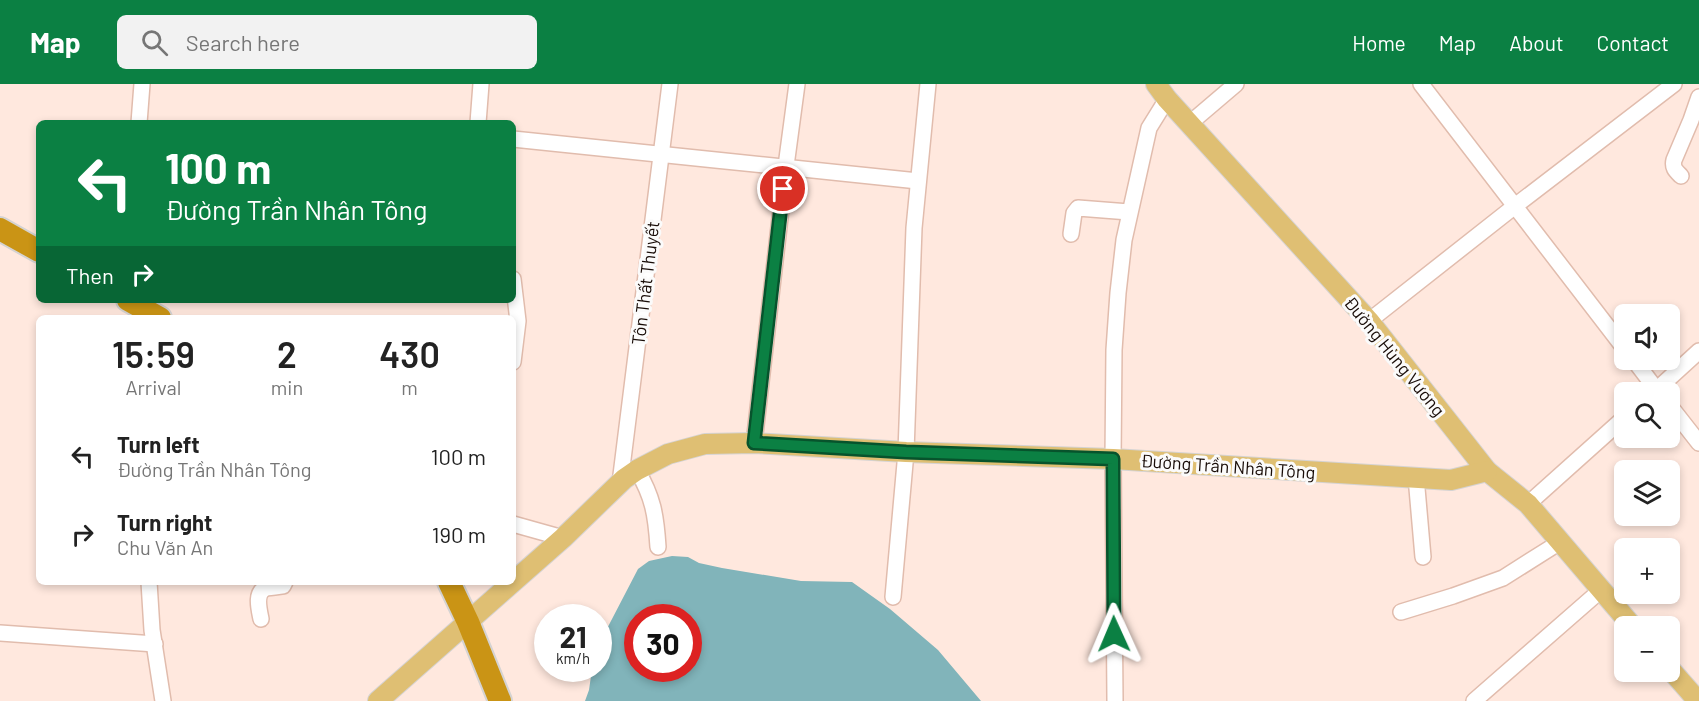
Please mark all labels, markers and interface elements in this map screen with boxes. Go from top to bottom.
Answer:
search box [117,15,537,69]
text: Map [30,25,81,59]
icon: search [138,26,171,59]
text: Search here [186,29,300,55]
text: Home [1352,30,1406,55]
text: Map [1439,30,1476,55]
text: About [1509,30,1564,55]
text: Contact [1597,30,1669,55]
text: 100 m [165,142,271,192]
icon: left [66,144,144,222]
pin [757,163,808,214]
icon: arrive [766,172,799,205]
text: Đường Trần Nhân Tông [165,193,427,225]
street label: Tôn Thất Thuyết [626,220,664,346]
icon: right [126,258,159,291]
text: Then [66,262,114,288]
street label: Đường Hùng Vương [1340,292,1450,420]
map controls [1614,304,1680,682]
button: sound [1614,304,1680,370]
text: 15:59 [112,332,195,375]
text: 2 [277,332,297,375]
text: 430 [379,332,440,375]
text: Arrival [125,375,181,399]
text: min [271,375,303,399]
text: m [401,375,418,399]
button: search [1614,382,1680,448]
text: Turn left [117,431,200,457]
icon: left [66,440,99,473]
text: 100 m [431,443,486,469]
street label: Đường Trần Nhân Tông [1140,449,1316,483]
text: Đường Trần Nhân Tông [117,457,311,481]
button: layers [1614,460,1680,526]
text: Turn right [117,509,212,535]
icon: right [66,518,99,551]
text: 190 m [432,521,486,547]
text: Chu Văn An [117,535,213,559]
button: + [1614,538,1680,604]
position arrow [1082,602,1146,666]
speed limit sign: 30 [624,604,702,682]
button: − [1614,616,1680,682]
text: 21 [559,618,587,654]
text: km/h [556,649,590,667]

